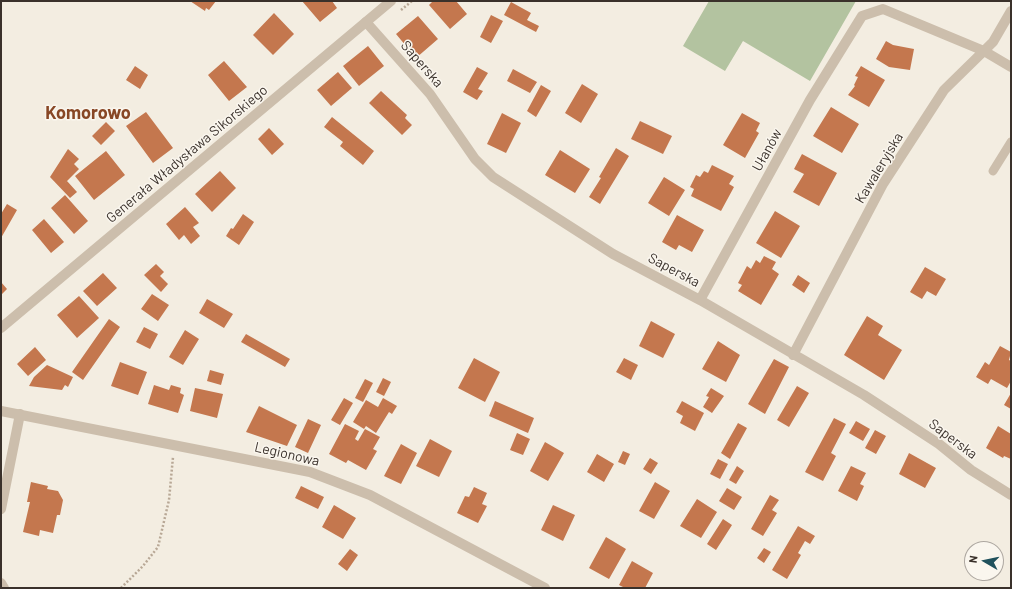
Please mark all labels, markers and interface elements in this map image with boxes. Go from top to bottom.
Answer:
street label: Saperska [397,37,447,91]
street label: Generała Władysława Sikorskiego [103,82,271,226]
district label: Komorowo [45,102,131,124]
street label: Ułanów [749,126,785,174]
street label: Kawaleryjska [851,130,907,206]
street label: Saperska [645,249,703,291]
street label: Saperska [925,415,981,463]
street label: Legionowa [253,438,321,470]
north arrow [964,541,1004,581]
text: N [966,555,980,564]

